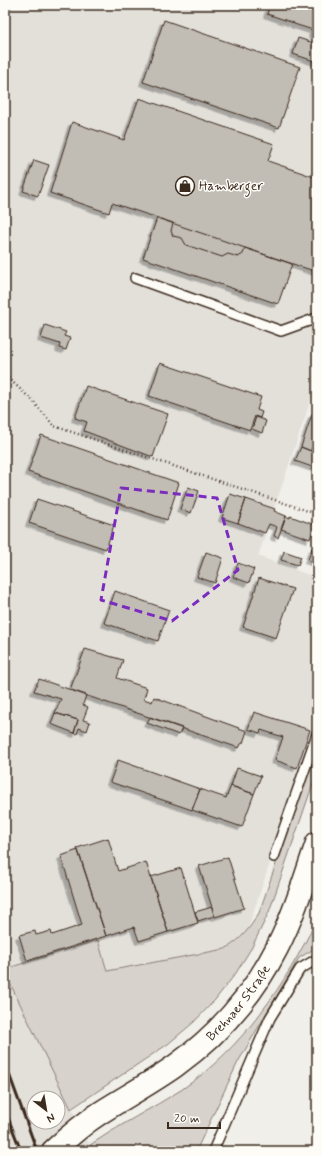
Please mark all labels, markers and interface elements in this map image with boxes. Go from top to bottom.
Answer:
shop icon: Hamberger [174,175,196,197]
place label: Hamberger [199,178,264,197]
street label: Brehnaer Straße [203,962,274,1045]
north arrow [26,1090,66,1130]
scale bar [168,1104,220,1130]
text: N [44,1110,57,1126]
text: 20 m [174,1111,200,1127]

